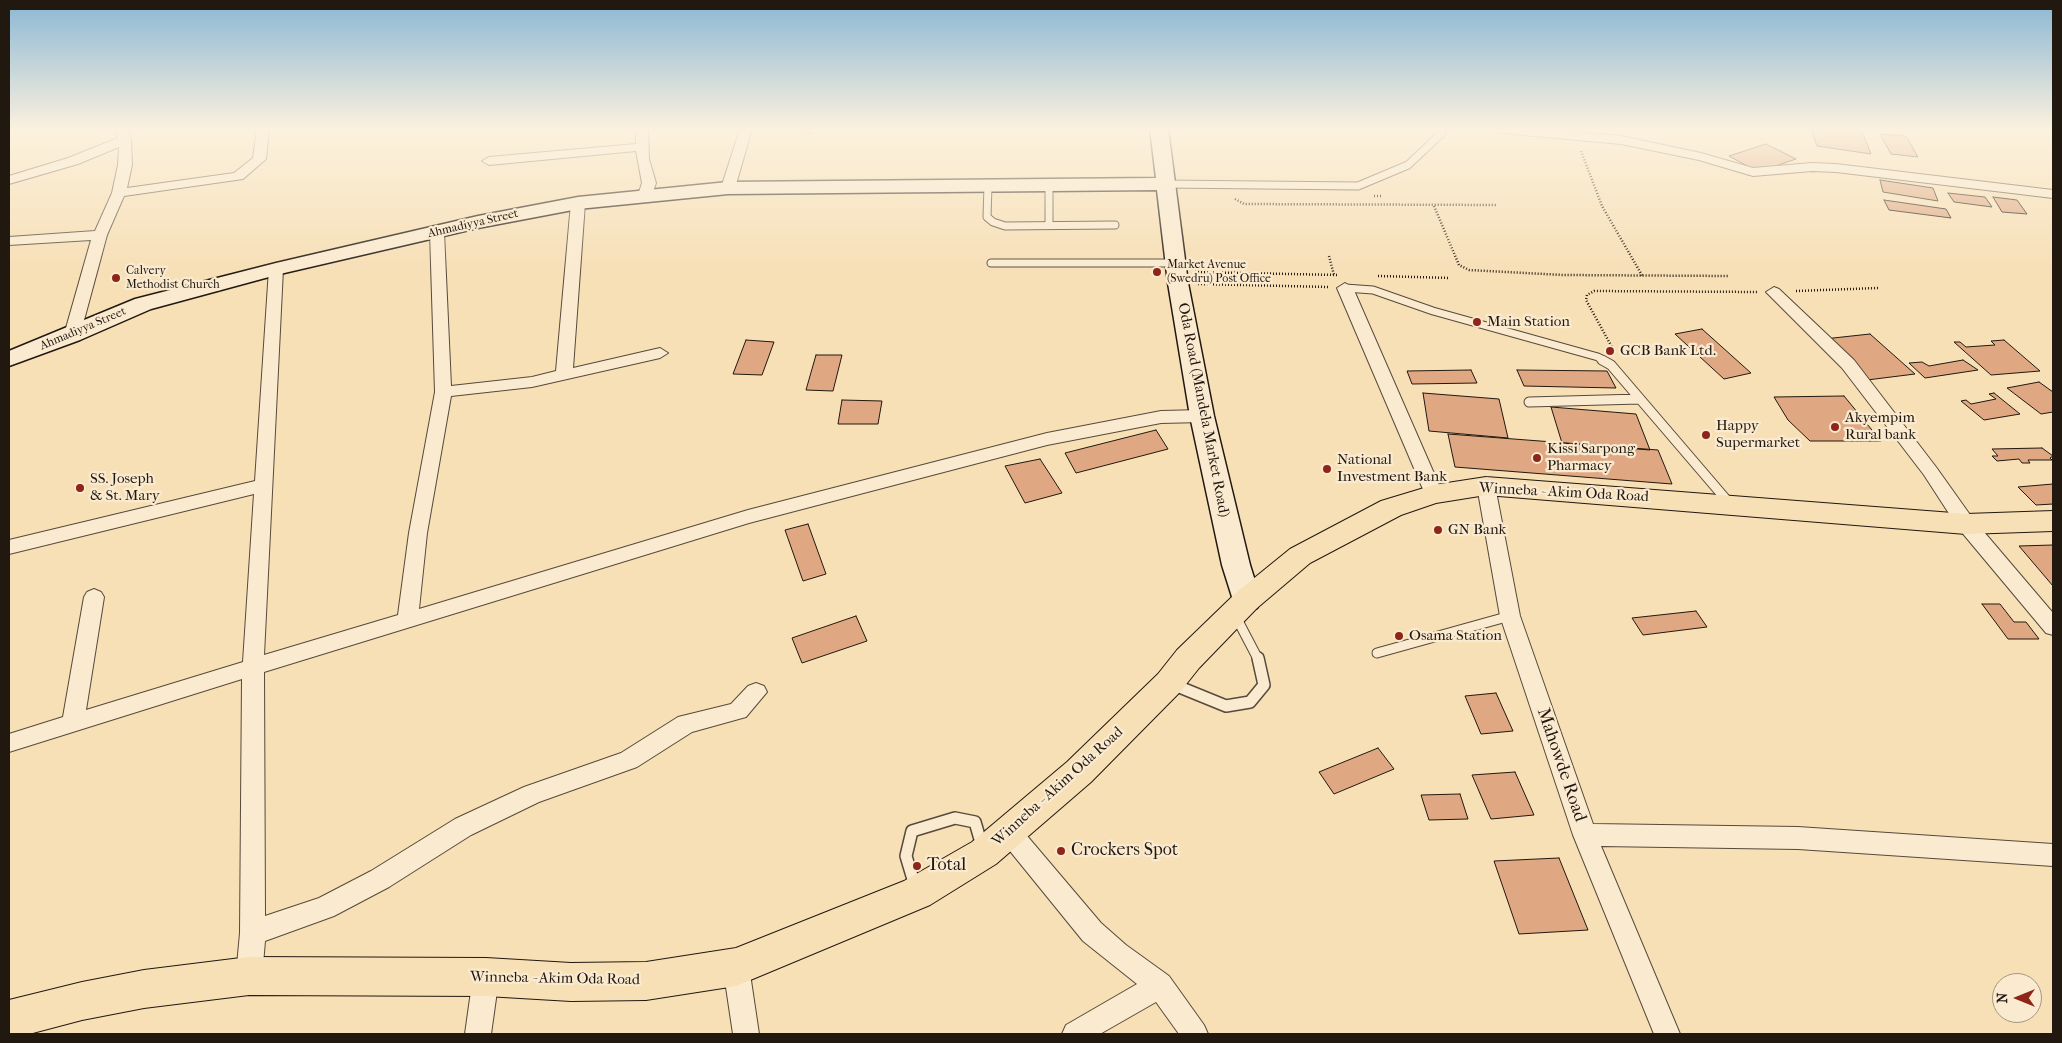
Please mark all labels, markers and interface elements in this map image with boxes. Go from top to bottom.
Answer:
street label: Ahmadiyya Street [426,207,520,241]
place label: Market Avenue (Swedru) Post Office [1167,258,1271,286]
place label: Calvery Methodist Church [126,264,220,292]
marker: Market Avenue (Swedru) Post Office [1151,266,1163,278]
marker: Calvery Methodist Church [110,272,122,284]
street label: Oda Road (Mandela Market Road) [1173,301,1233,519]
street label: Ahmadiyya Street [38,304,128,354]
place label: Main Station [1487,313,1570,331]
marker: Main Station [1471,316,1483,328]
place label: GCB Bank Ltd. [1620,342,1716,360]
marker: GCB Bank Ltd. [1604,345,1616,357]
place label: Akyempim Rural bank [1845,409,1916,444]
place label: Happy Supermarket [1716,417,1800,452]
marker: Akyempim Rural bank [1829,421,1841,433]
marker: Happy Supermarket [1700,429,1712,441]
place label: Kissi Sarpong Pharmacy [1547,440,1635,475]
place label: National Investment Bank [1337,451,1447,486]
marker: Kissi Sarpong Pharmacy [1531,452,1543,464]
marker: National Investment Bank [1321,463,1333,475]
place label: SS. Joseph & St. Mary [90,470,160,505]
street label: Winneba - Akim Oda Road [1479,480,1649,506]
marker: SS. Joseph & St. Mary [74,482,86,494]
place label: GN Bank [1448,521,1506,539]
marker: GN Bank [1432,524,1444,536]
place label: Osama Station [1409,627,1502,645]
marker: Osama Station [1393,630,1405,642]
street label: Mahowde Road [1531,705,1591,825]
street label: Winneba - Akim Oda Road [989,723,1127,851]
place label: Crockers Spot [1071,840,1178,862]
marker: Crockers Spot [1055,845,1067,857]
place label: Total [927,855,966,877]
marker: Total [911,860,923,872]
street label: Winneba - Akim Oda Road [470,969,640,989]
north arrow [1992,973,2042,1023]
text: N [1994,993,2011,1003]

